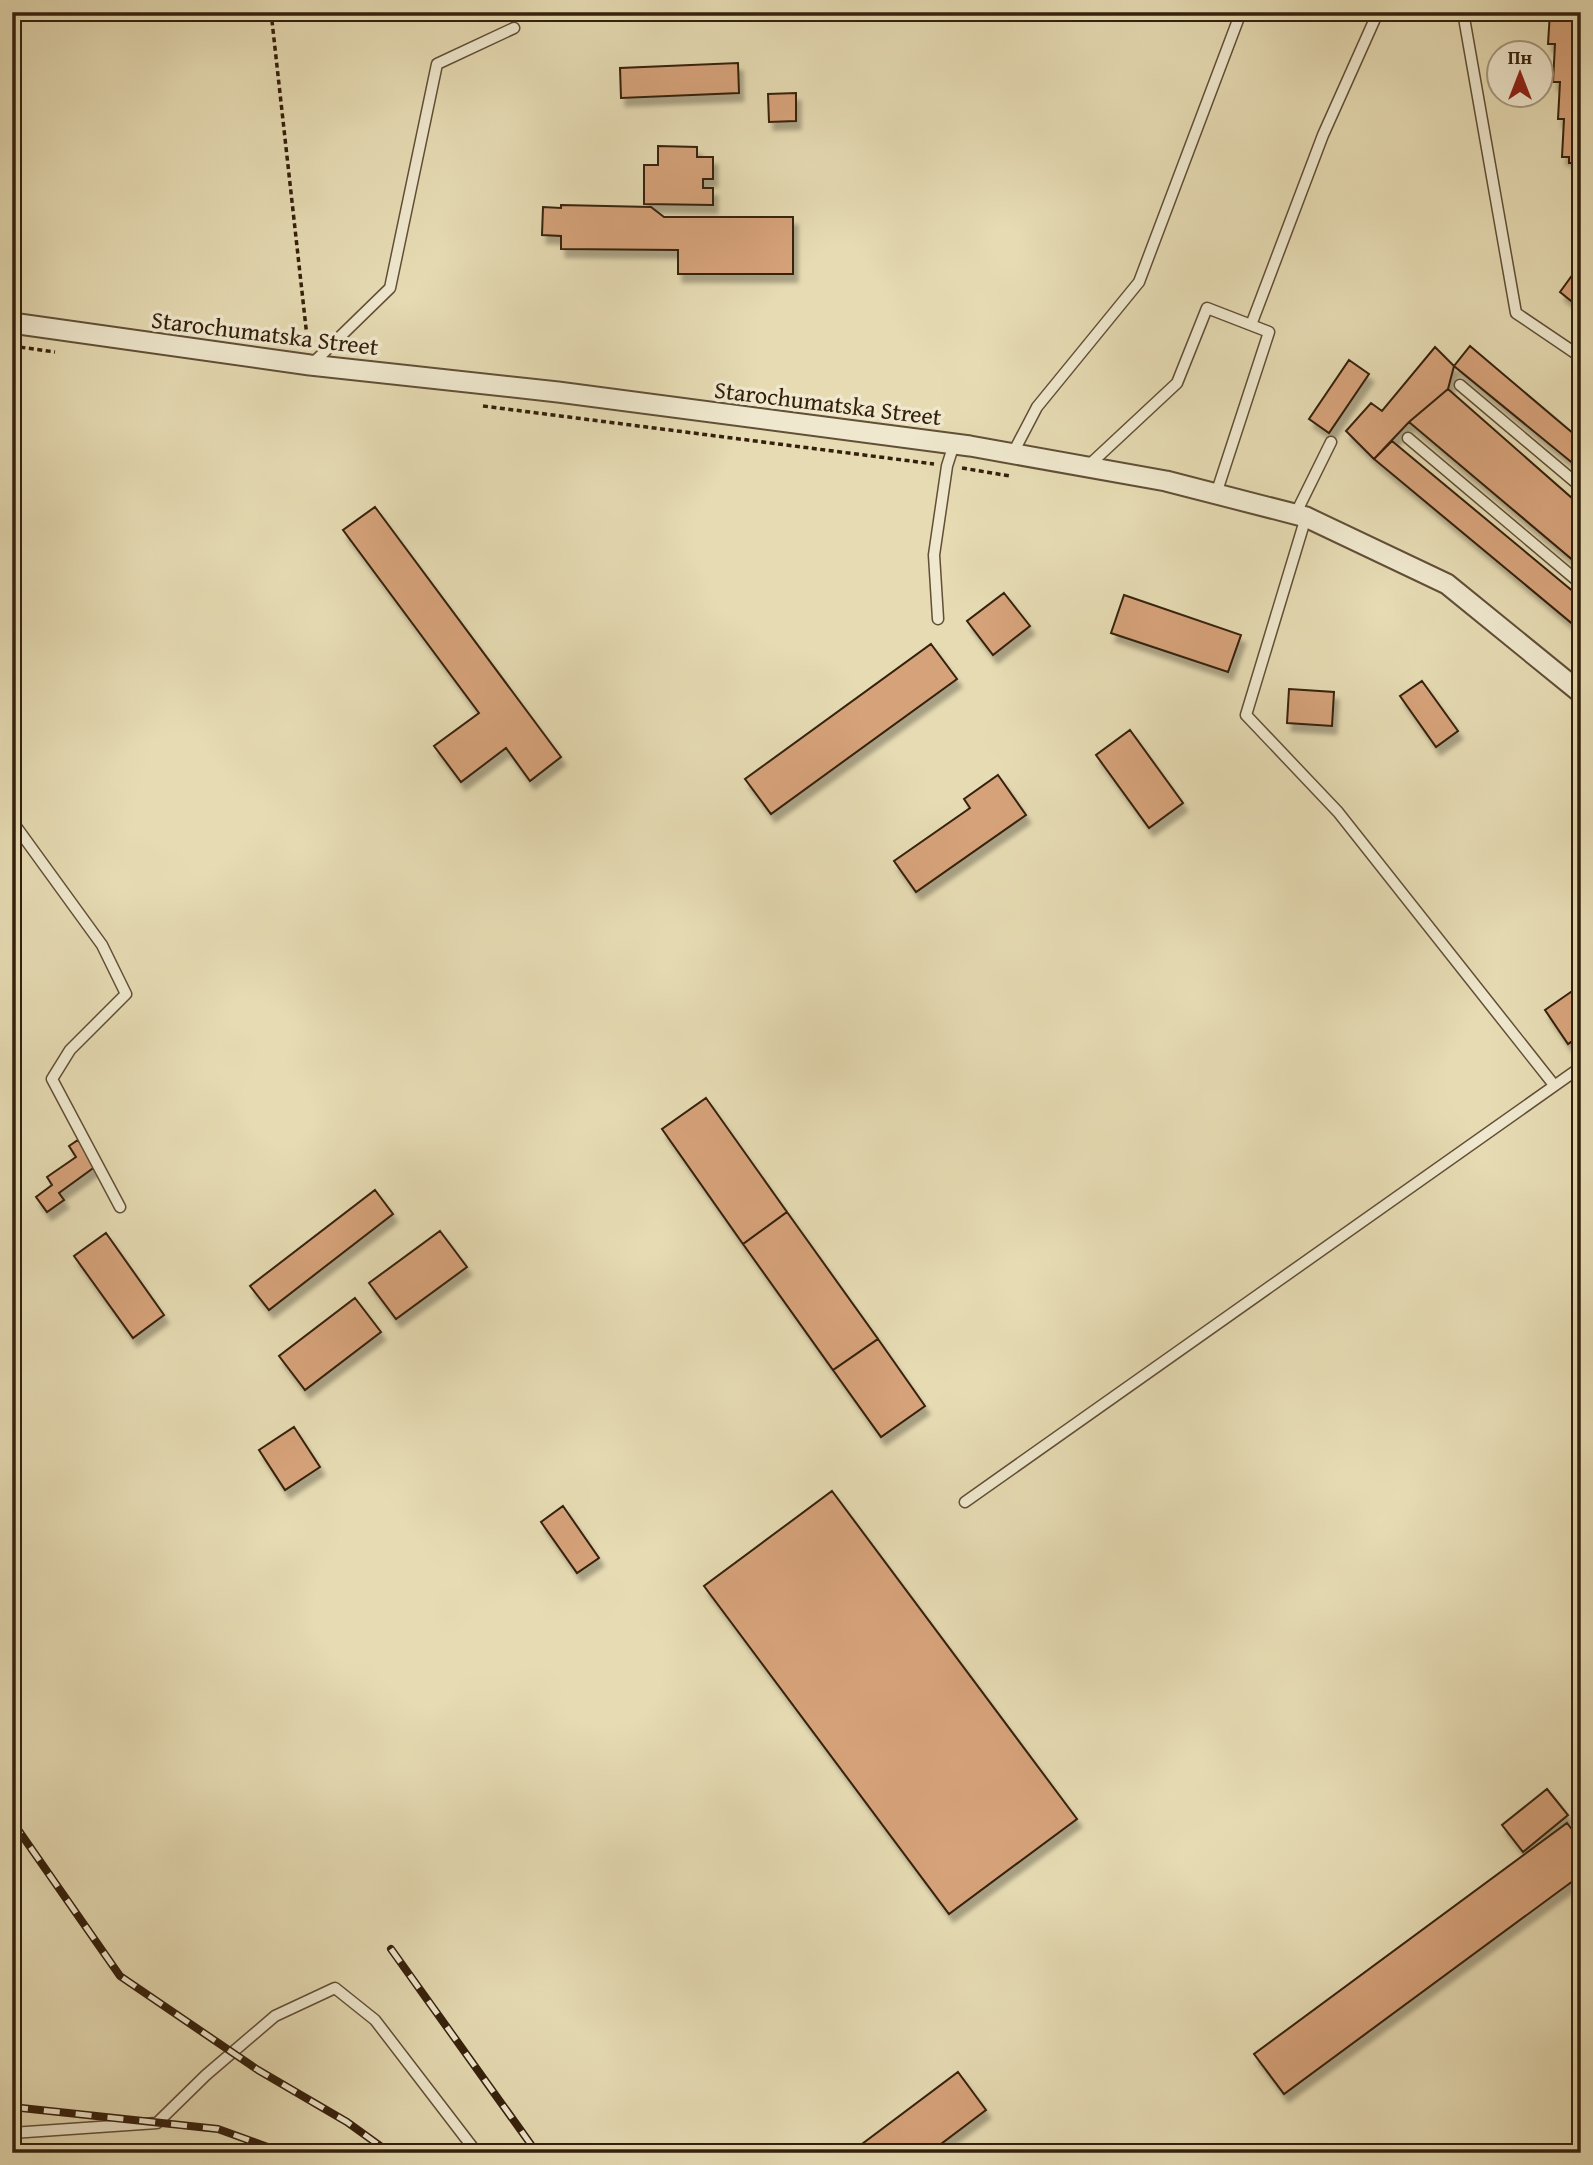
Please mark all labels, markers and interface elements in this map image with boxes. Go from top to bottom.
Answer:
north arrow [1484,38,1554,108]
text: Пн [1508,43,1533,71]
street label: Starochumatska Street [149,302,381,364]
street label: Starochumatska Street [712,372,944,434]

